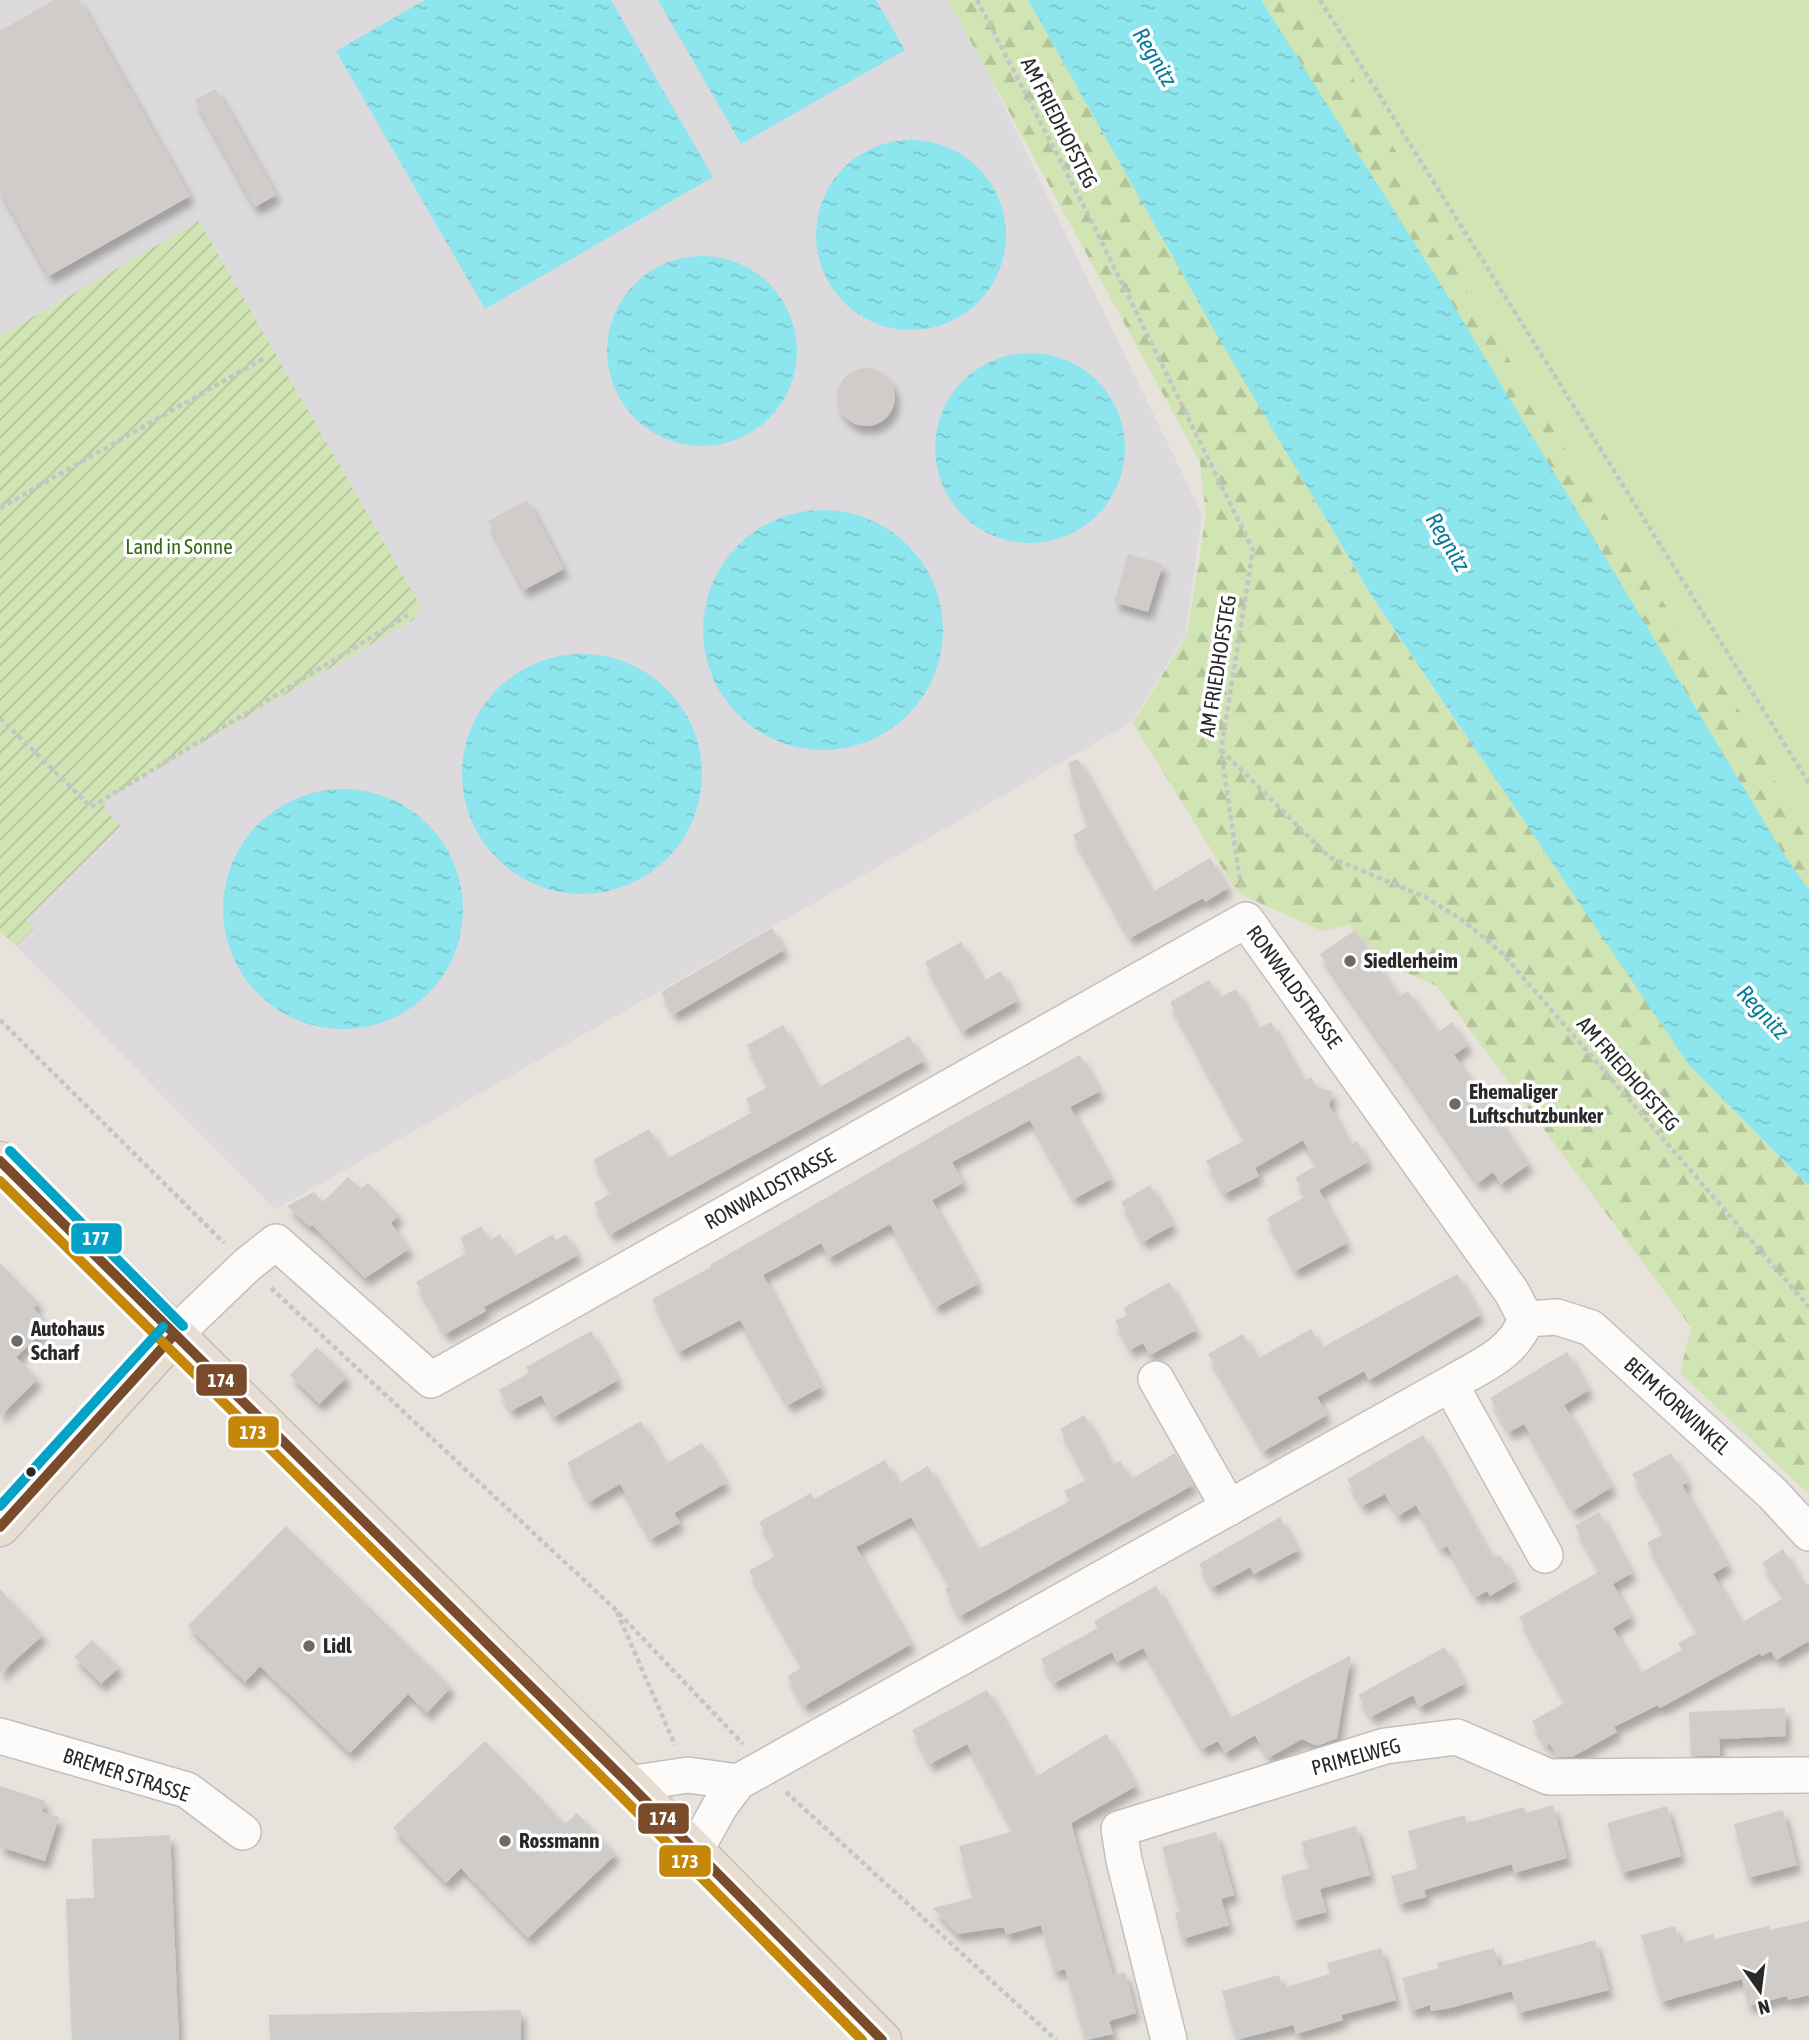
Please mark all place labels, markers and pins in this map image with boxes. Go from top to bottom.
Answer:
place label: Siedlerheim [1364,948,1458,972]
marker: Siedlerheim [1342,953,1358,969]
place label: Ehemaliger Luftschutzbunker [1469,1079,1604,1127]
marker: Ehemaliger Luftschutzbunker [1447,1096,1463,1112]
place label: Autohaus Scharf [30,1316,105,1364]
marker: Autohaus Scharf [9,1333,25,1349]
unlabelled marker [24,1465,38,1479]
place label: Lidl [323,1633,352,1657]
marker: Lidl [301,1638,317,1654]
place label: Rossmann [519,1828,599,1852]
marker: Rossmann [497,1833,513,1849]

